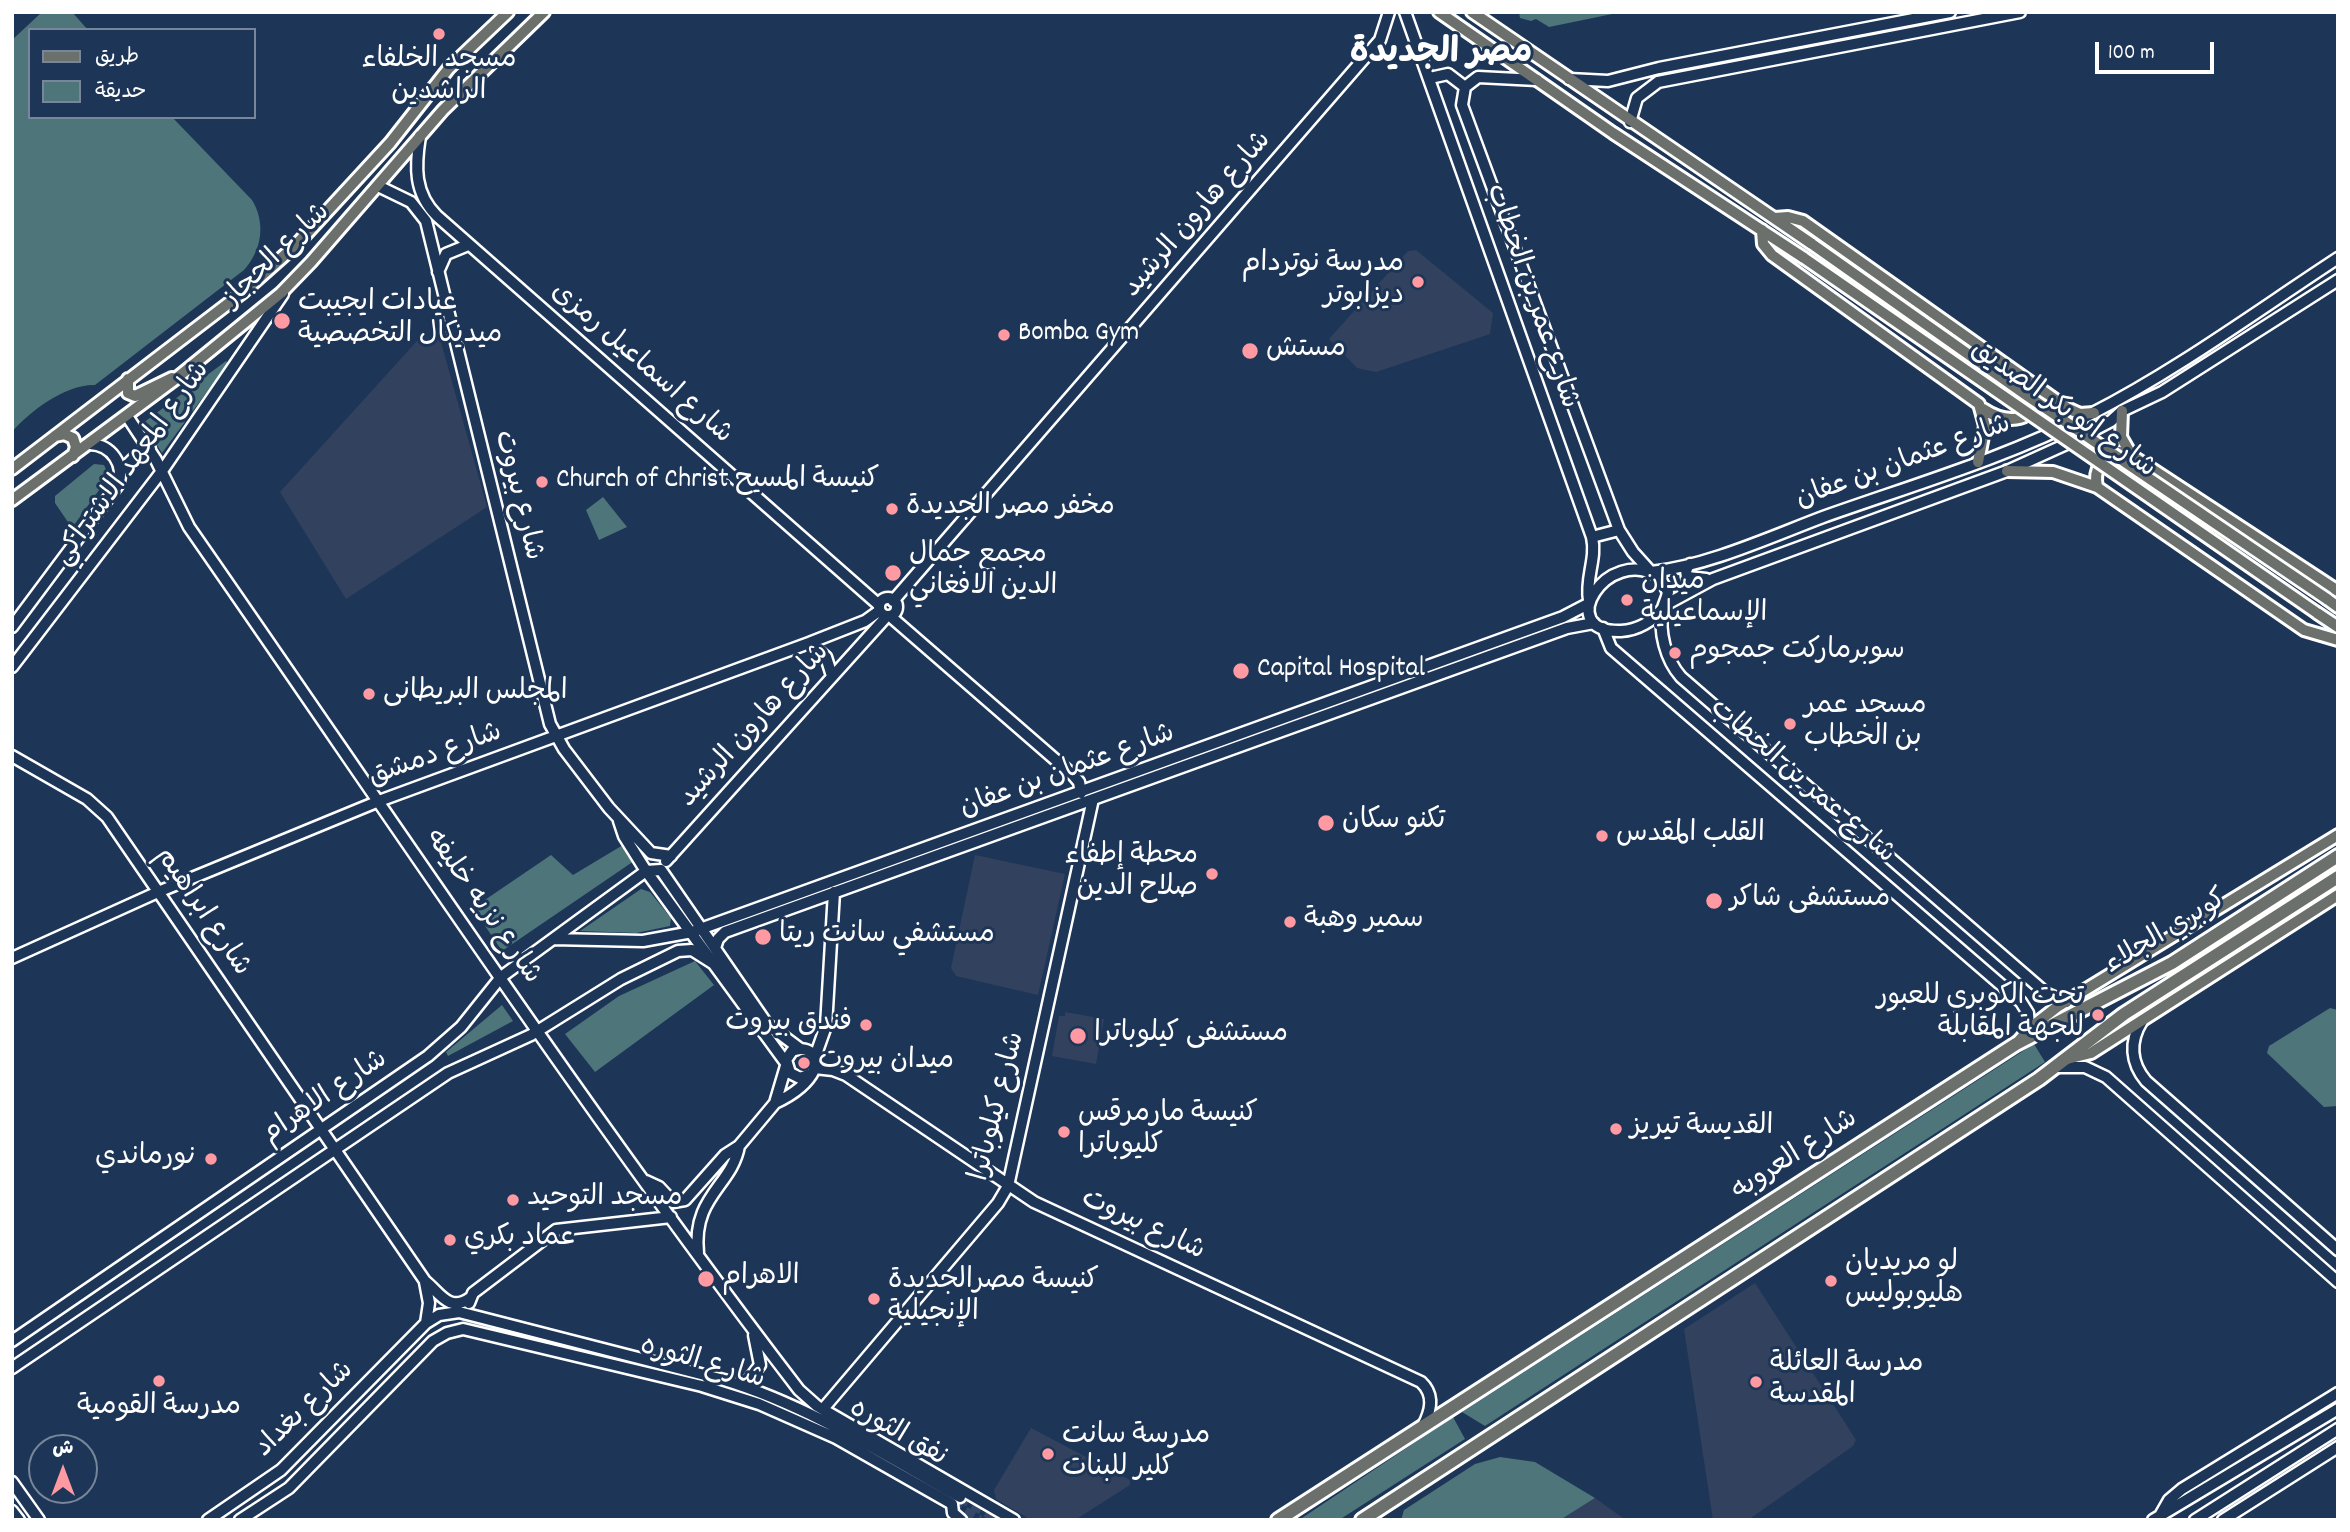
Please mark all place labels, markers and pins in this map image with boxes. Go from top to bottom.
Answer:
marker: مسجد الخلفاء الراشدين [431,26,447,42]
place label: مسجد الخلفاء الراشدين [362,45,516,111]
place label: مدرسة نوتردام ديزابوتر [1241,249,1404,315]
marker: مدرسة نوتردام ديزابوتر [1410,274,1426,290]
place label: عيادات ايجيبت ميديكال التخصصية [298,288,502,354]
marker: عيادات ايجيبت ميديكال التخصصية [272,311,292,331]
place label: Bomba Gym [1018,318,1139,352]
marker: Bomba Gym [996,327,1012,343]
place label: مستش [1266,334,1346,368]
marker: مستش [1240,341,1260,361]
place label: Church of Christ كنيسة المسيح [556,465,879,499]
marker: Church of Christ كنيسة المسيح [534,474,550,490]
place label: مخفر مصر الجديدة [906,492,1115,526]
marker: مخفر مصر الجديدة [884,501,900,517]
place label: مجمع جمال الدين الافغاني [909,540,1057,606]
marker: مجمع جمال الدين الافغاني [883,563,903,583]
place label: ميدان الإسماعيلية [1641,567,1767,633]
marker: ميدان الإسماعيلية [1619,592,1635,608]
place label: سوبرماركت جمجوم [1689,636,1905,670]
marker: سوبرماركت جمجوم [1667,645,1683,661]
place label: Capital Hospital [1257,654,1425,688]
marker: Capital Hospital [1231,661,1251,681]
place label: المجلس البريطانى [383,677,568,711]
marker: المجلس البريطانى [361,686,377,702]
place label: مسجد عمر بن الخطاب [1804,691,1926,757]
marker: مسجد عمر بن الخطاب [1782,716,1798,732]
place label: تكنو سكان [1342,806,1445,840]
marker: تكنو سكان [1316,813,1336,833]
place label: القلب المقدس [1616,819,1765,853]
marker: القلب المقدس [1594,828,1610,844]
place label: محطة إطفاء صلاح الدين [1064,841,1198,907]
marker: محطة إطفاء صلاح الدين [1204,866,1220,882]
place label: مستشفى شاكر [1730,884,1890,918]
marker: مستشفى شاكر [1704,891,1724,911]
place label: سمير وهبة [1304,905,1424,939]
marker: سمير وهبة [1282,914,1298,930]
place label: مستشفي سانت ريتا [779,920,995,954]
marker: مستشفي سانت ريتا [753,927,773,947]
place label: تحت الكوبري للعبور للجهة المقابلة [1877,982,2084,1048]
marker: تحت الكوبري للعبور للجهة المقابلة [2090,1007,2106,1023]
place label: فندق بيروت [725,1008,852,1042]
marker: فندق بيروت [858,1017,874,1033]
place label: مستشفى كيلوباترا [1094,1019,1288,1053]
marker: مستشفى كيلوباترا [1068,1026,1088,1046]
place label: ميدان بيروت [818,1046,954,1080]
marker: ميدان بيروت [796,1055,812,1071]
place label: كنيسة مارمرقس كليوباترا [1078,1099,1258,1165]
place label: القديسة تيريز [1630,1112,1773,1146]
marker: القديسة تيريز [1608,1121,1624,1137]
marker: كنيسة مارمرقس كليوباترا [1056,1124,1072,1140]
place label: نورماندي [95,1142,197,1176]
marker: نورماندي [203,1151,219,1167]
place label: مسجد التوحيد [527,1183,683,1217]
marker: مسجد التوحيد [505,1192,521,1208]
place label: عماد بكري [464,1223,577,1257]
marker: عماد بكري [442,1232,458,1248]
place label: لو مريديان هليوبوليس [1845,1248,1963,1314]
place label: الاهرام [722,1262,800,1296]
place label: كنيسة مصرالجديدة الإنجيلية [888,1266,1099,1332]
marker: الاهرام [696,1269,716,1289]
marker: لو مريديان هليوبوليس [1823,1273,1839,1289]
marker: كنيسة مصرالجديدة الإنجيلية [866,1291,882,1307]
place label: مدرسة العائلة المقدسة [1770,1349,1923,1415]
marker: مدرسة القومية [151,1373,167,1389]
marker: مدرسة العائلة المقدسة [1748,1374,1764,1390]
place label: مدرسة القومية [77,1392,241,1426]
place label: مدرسة سانت كلير للبنات [1062,1421,1210,1487]
marker: مدرسة سانت كلير للبنات [1040,1446,1056,1462]

